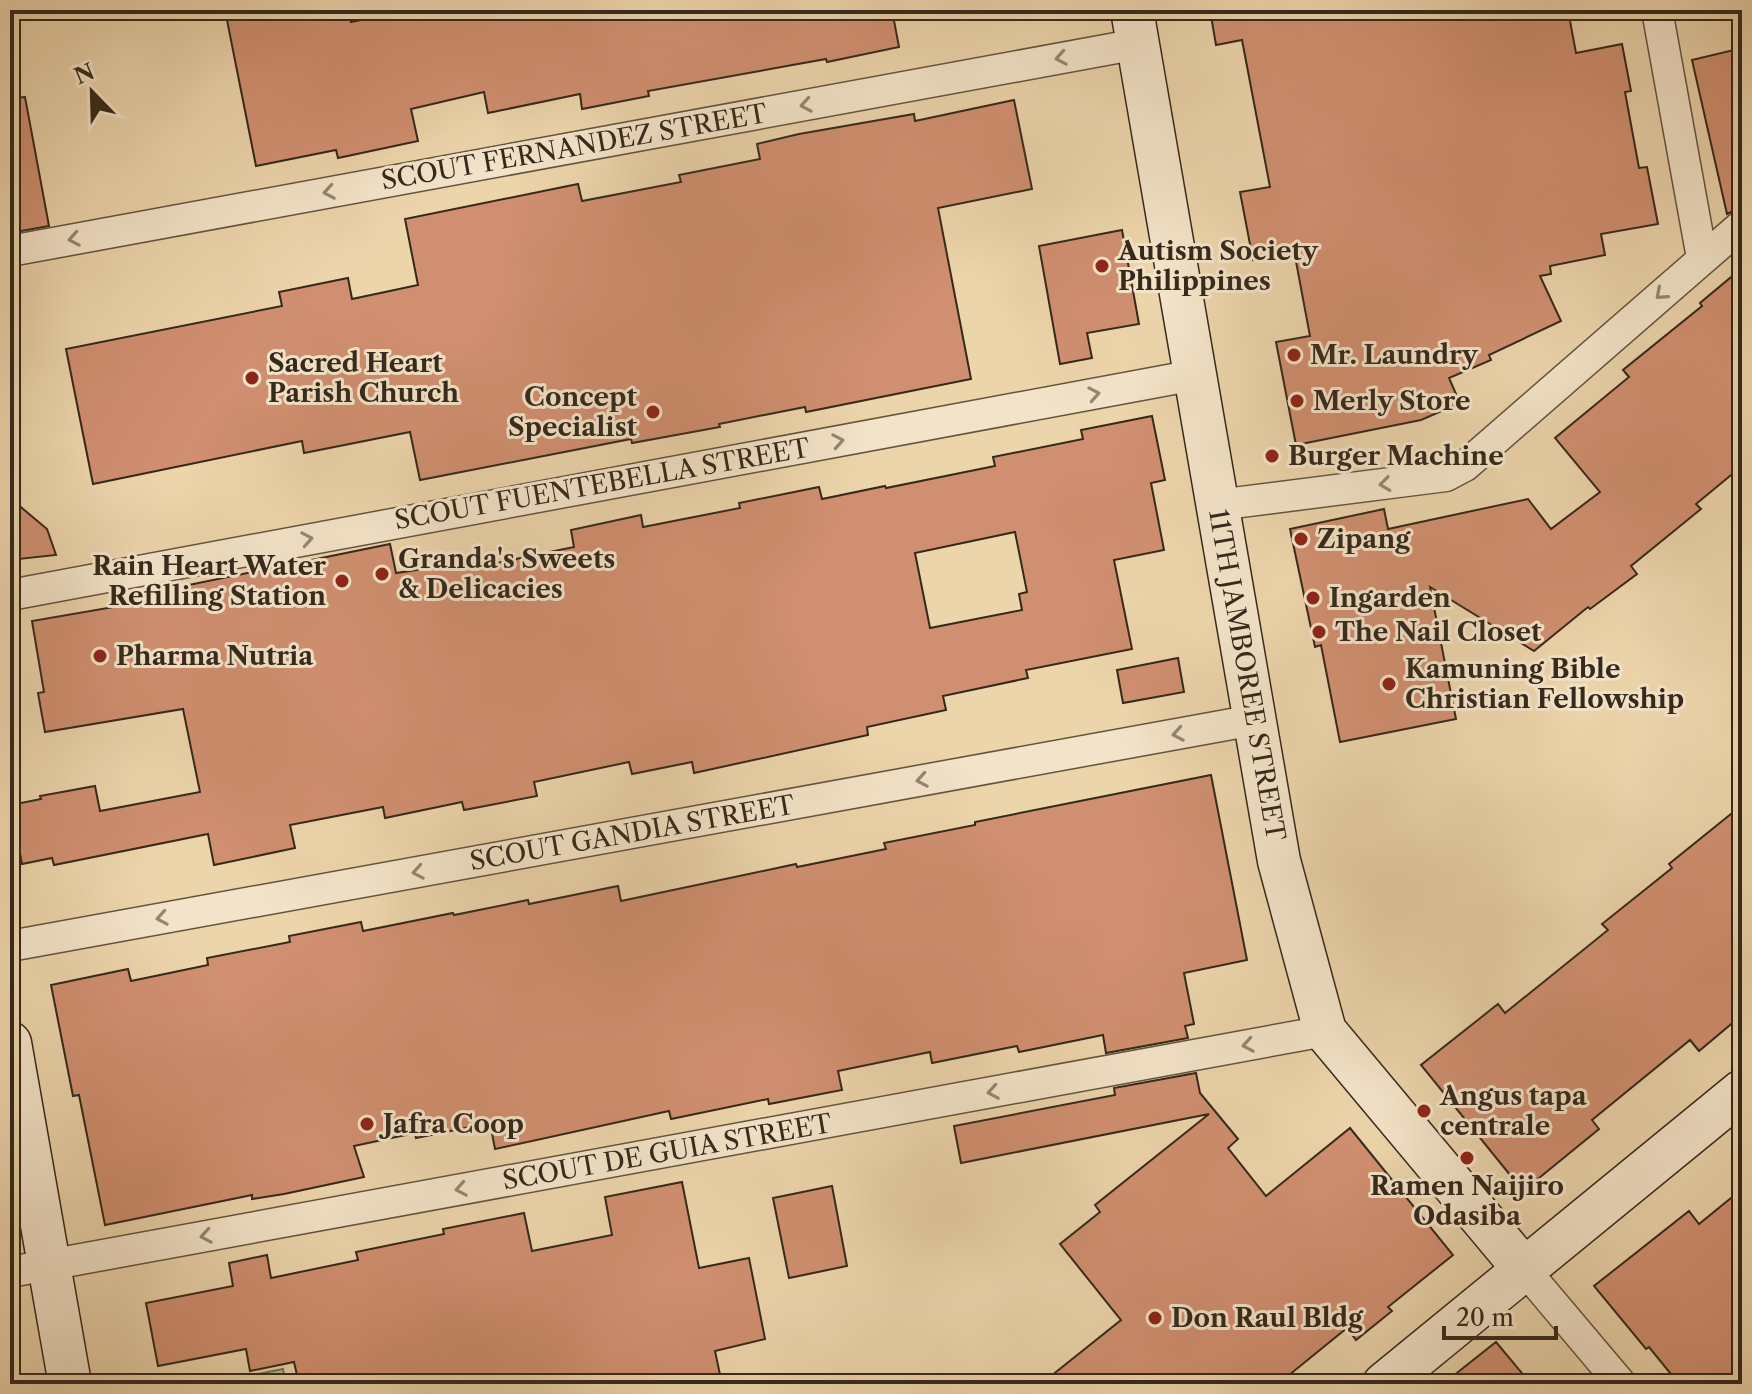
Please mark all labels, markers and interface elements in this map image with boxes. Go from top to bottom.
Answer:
one-way arrow [1055,49,1068,66]
north arrow [52,52,132,132]
text: N [70,58,98,90]
one-way arrow [799,96,812,113]
street label: SCOUT FERNANDEZ STREET [379,97,770,197]
one-way arrow [323,183,336,200]
one-way arrow [67,229,80,246]
place label: Autism Society Philippines [1117,235,1319,297]
marker: Autism Society Philippines [1093,257,1111,275]
one-way arrow [1656,284,1671,299]
place label: Mr. Laundry [1310,339,1479,371]
marker: Mr. Laundry [1285,346,1303,364]
place label: Sacred Heart Parish Church [268,347,459,409]
marker: Sacred Heart Parish Church [243,369,261,387]
place label: Concept Specialist [508,381,638,443]
place label: Merly Store [1313,385,1471,417]
one-way arrow [1087,386,1100,403]
marker: Merly Store [1288,392,1306,410]
marker: Concept Specialist [644,403,662,421]
street label: SCOUT FUENTEBELLA STREET [392,432,813,536]
one-way arrow [831,433,844,450]
place label: Burger Machine [1288,440,1504,472]
marker: Burger Machine [1263,447,1281,465]
one-way arrow [1378,475,1392,492]
street label: 11TH JAMBOREE STREET [1202,507,1292,844]
place label: Zipang [1317,523,1411,555]
marker: Zipang [1292,530,1310,548]
one-way arrow [300,531,314,548]
place label: Granda's Sweets & Delicacies [398,543,615,605]
place label: Rain Heart Water Refilling Station [92,550,326,612]
marker: Granda's Sweets & Delicacies [373,565,391,583]
marker: Rain Heart Water Refilling Station [333,572,351,590]
place label: Ingarden [1329,582,1451,614]
marker: Ingarden [1304,589,1322,607]
place label: The Nail Closet [1335,616,1542,648]
marker: The Nail Closet [1310,623,1328,641]
place label: Pharma Nutria [116,640,314,672]
marker: Pharma Nutria [91,647,109,665]
place label: Kamuning Bible Christian Fellowship [1405,653,1684,715]
marker: Kamuning Bible Christian Fellowship [1380,675,1398,693]
one-way arrow [1171,724,1184,741]
one-way arrow [915,771,929,788]
street label: SCOUT GANDIA STREET [467,789,797,877]
one-way arrow [411,862,425,879]
one-way arrow [155,909,169,926]
one-way arrow [1242,1036,1255,1053]
place label: Angus tapa centrale [1439,1080,1588,1142]
one-way arrow [986,1083,999,1100]
marker: Angus tapa centrale [1415,1102,1433,1120]
street label: SCOUT DE GUIA STREET [500,1107,835,1197]
place label: Jafra Coop [379,1108,524,1140]
marker: Jafra Coop [358,1115,376,1133]
marker: Ramen Naijiro Odasiba [1458,1149,1476,1167]
place label: Ramen Naijiro Odasiba [1370,1170,1564,1232]
one-way arrow [455,1180,468,1197]
one-way arrow [199,1227,212,1244]
scale bar [1444,1290,1556,1340]
place label: Don Raul Bldg [1171,1302,1364,1334]
text: 20 m [1456,1303,1514,1332]
marker: Don Raul Bldg [1146,1309,1164,1327]

